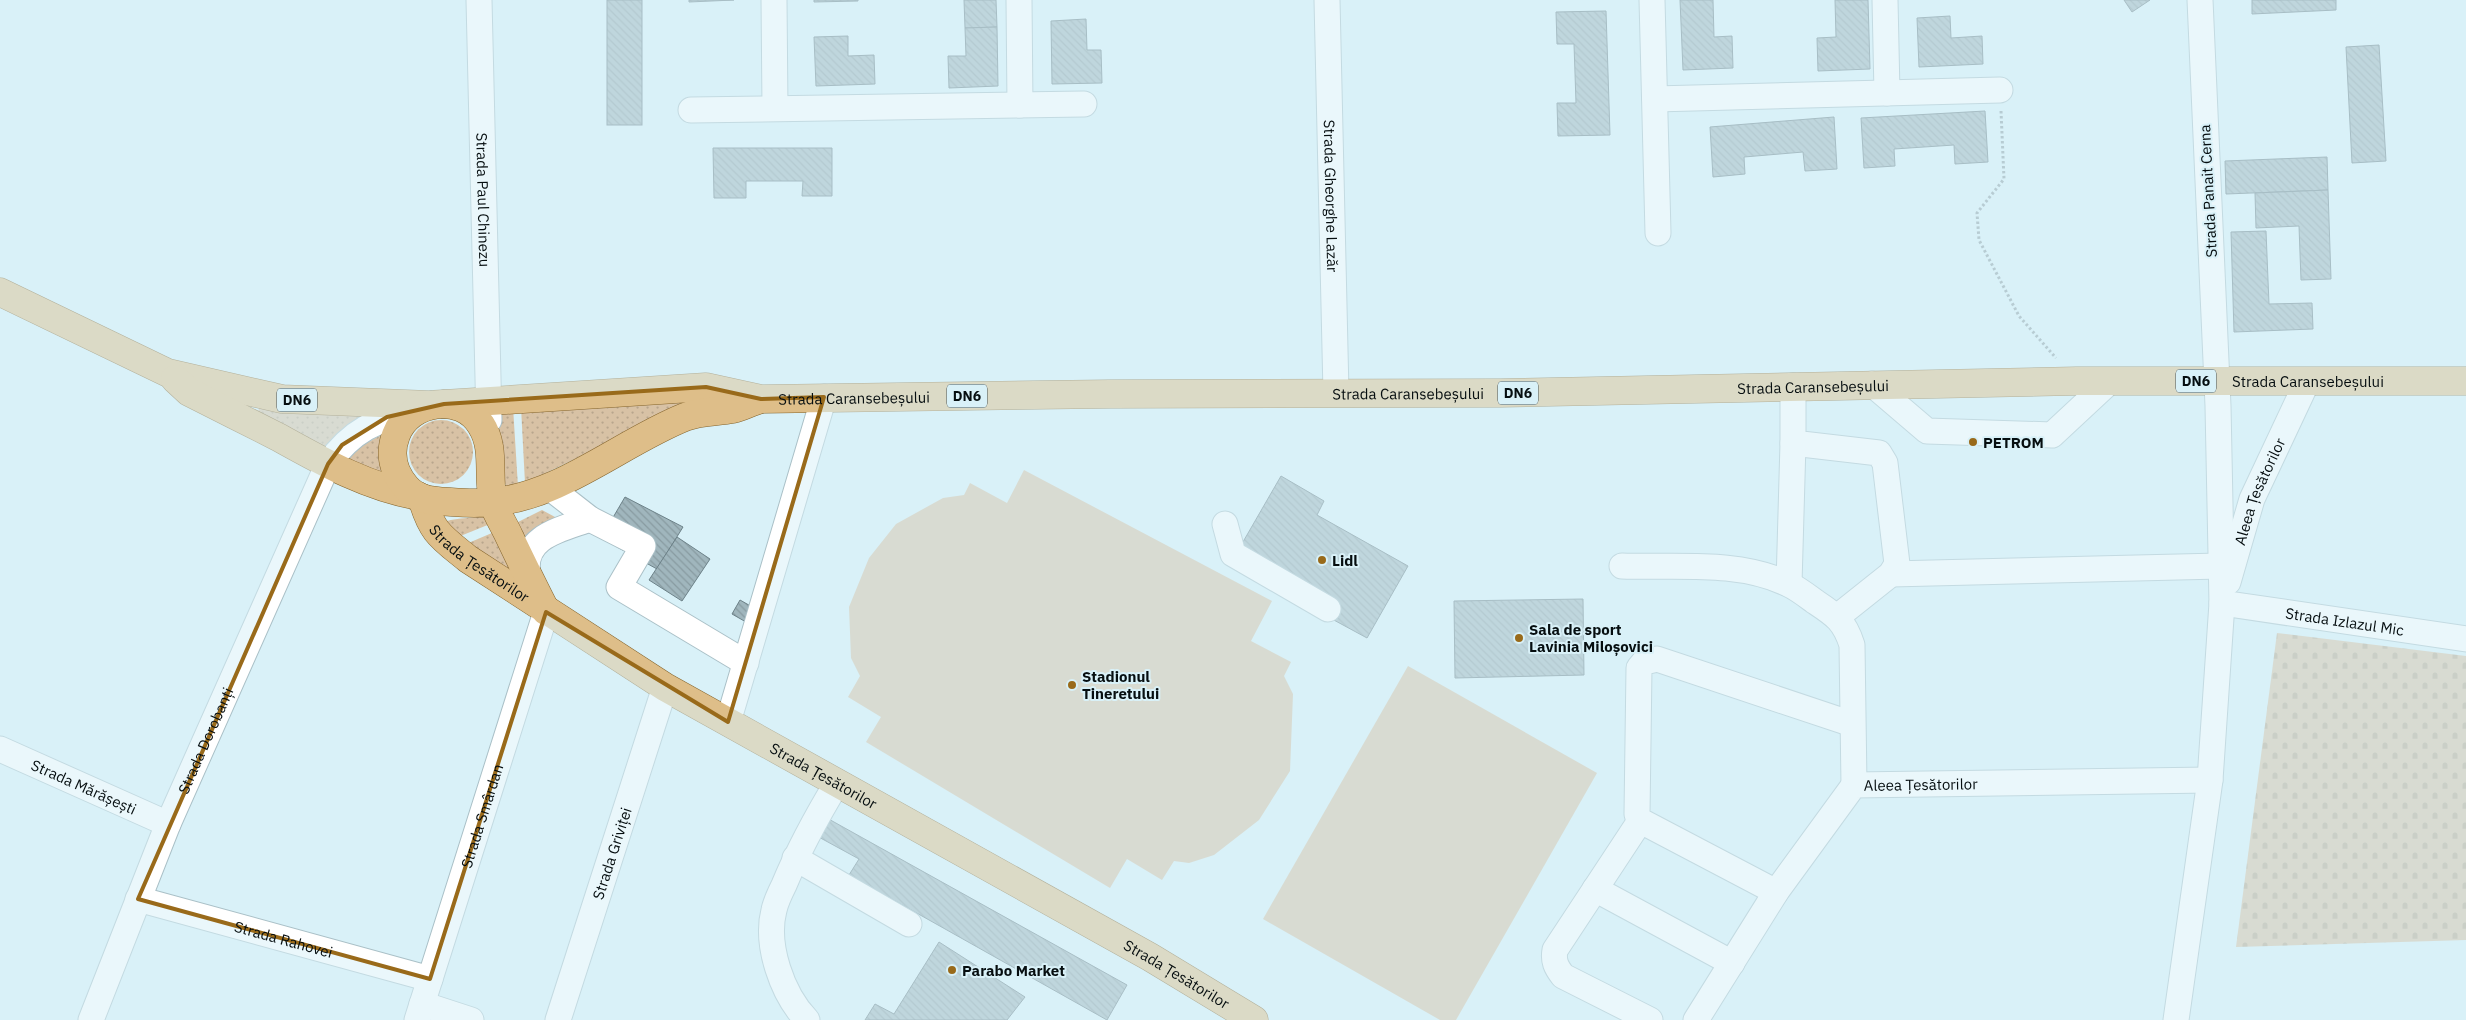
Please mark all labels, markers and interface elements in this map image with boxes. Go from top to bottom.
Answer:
street label: Strada Gheorghe Lazăr [1320,119,1343,273]
street label: Strada Panait Cerna [2195,124,2221,258]
street label: Strada Paul Chinezu [473,132,495,267]
road number: DN6 [2176,370,2216,392]
street label: Strada Caransebeșului [2232,372,2384,391]
street label: Strada Caransebeșului [1737,375,1889,398]
road number: DN6 [1498,382,1538,404]
road number: DN6 [947,384,987,408]
street label: Strada Caransebeșului [1332,384,1484,403]
street label: Strada Caransebeșului [778,387,930,408]
road number: DN6 [277,388,317,412]
place label: PETROM [1983,433,2044,452]
street label: Aleea Țesătorilor [2230,434,2289,547]
marker: PETROM [1967,436,1979,448]
street label: Strada Țesătorilor [425,520,534,606]
place label: Lidl [1332,551,1358,570]
marker: Lidl [1316,554,1328,566]
street label: Strada Izlazul Mic [2284,603,2406,639]
place label: Sala de sport Lavinia Miloșovici [1529,620,1653,656]
marker: Sala de sport Lavinia Miloșovici [1513,632,1525,644]
place label: Stadionul Tineretului [1082,667,1159,703]
marker: Stadionul Tineretului [1066,679,1078,691]
street label: Strada Dorobanți [173,684,237,797]
street label: Strada Țesătorilor [767,738,881,813]
street label: Strada Mărășești [28,755,140,818]
street label: Strada Smârdan [456,761,507,870]
street label: Aleea Țesătorilor [1864,774,1978,794]
street label: Strada Griviței [588,805,635,902]
street label: Strada Rahovei [232,916,335,961]
street label: Strada Țesătorilor [1121,935,1234,1013]
place label: Parabo Market [962,961,1065,980]
marker: Parabo Market [946,964,958,976]

